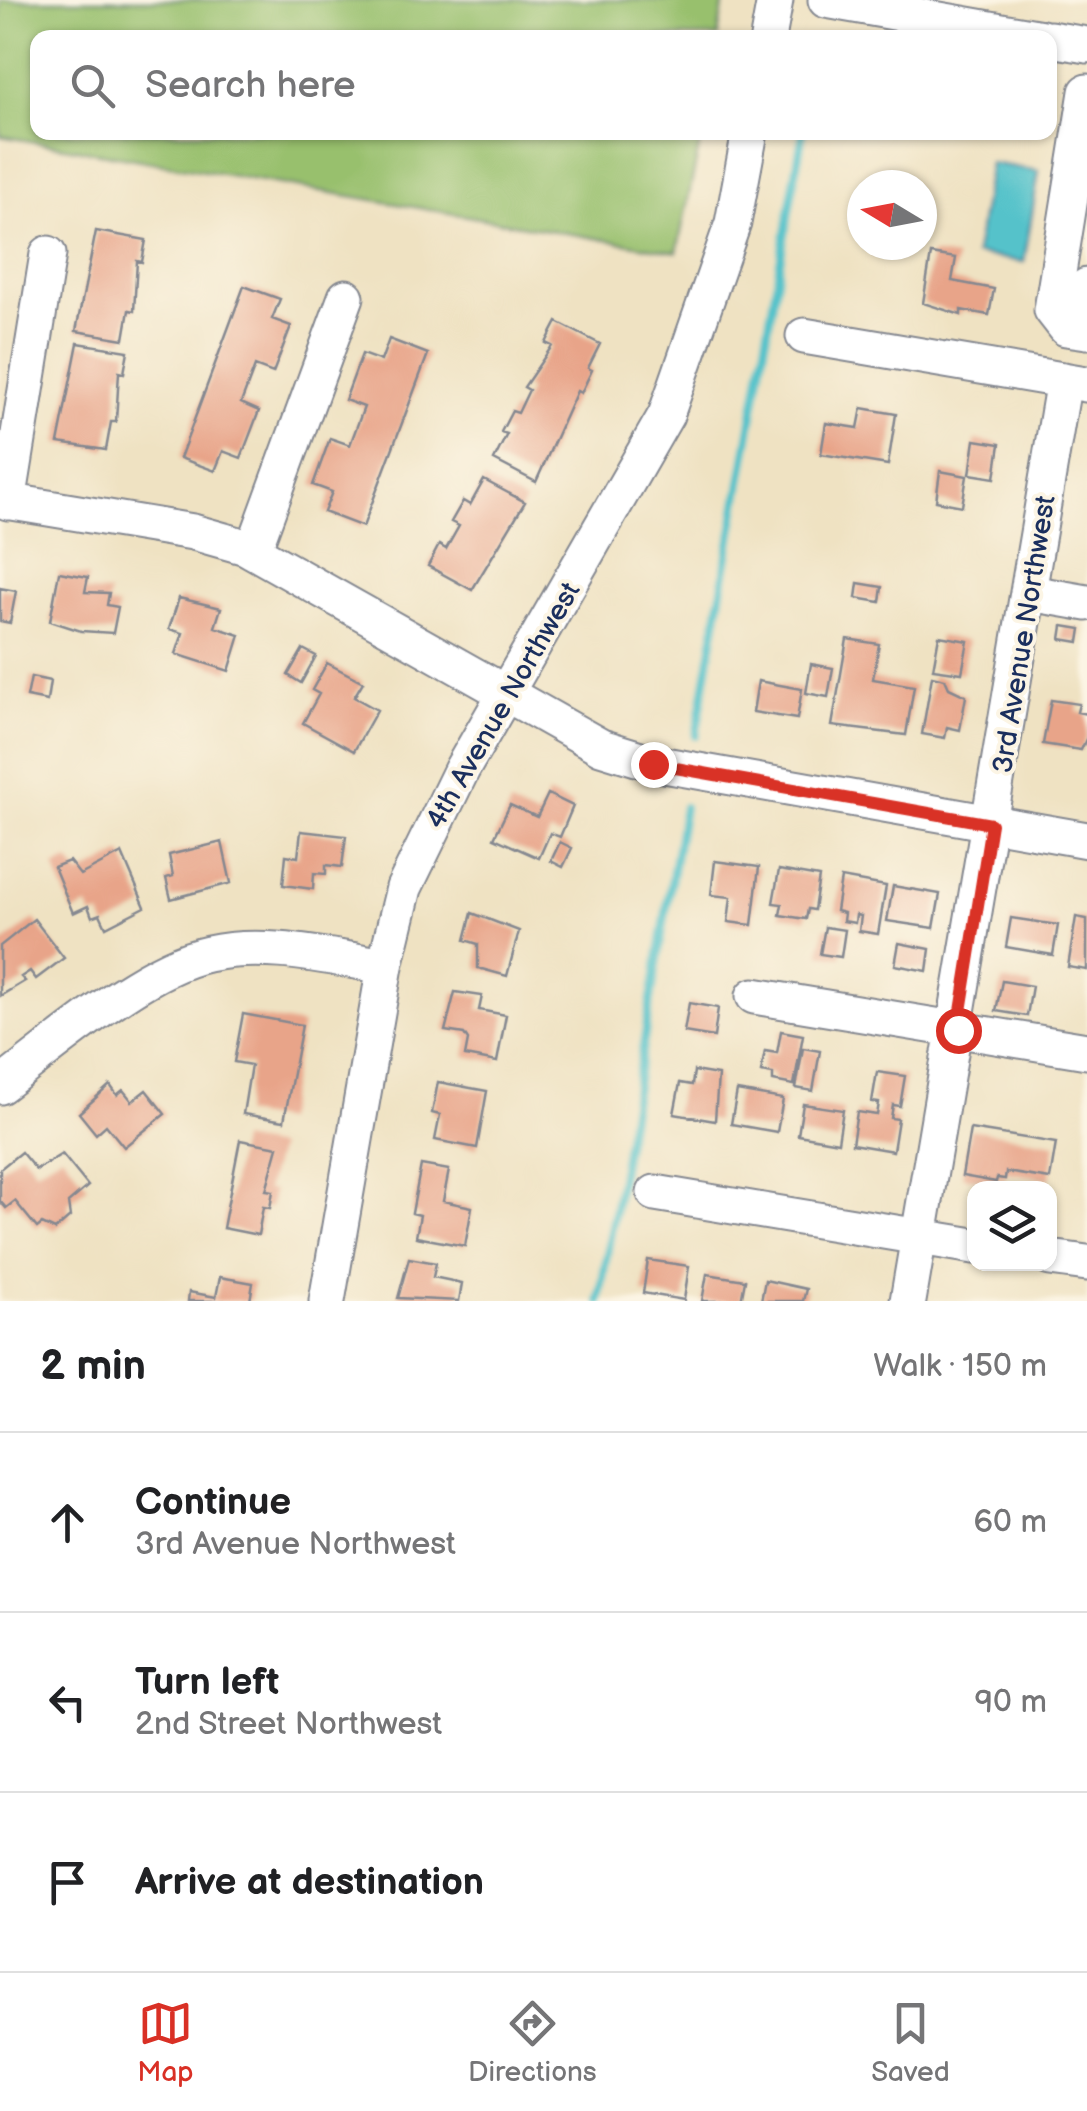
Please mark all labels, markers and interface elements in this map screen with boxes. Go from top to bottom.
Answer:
search box [30,30,1057,140]
icon: search [65,58,120,113]
text: Search here [145,63,356,108]
north arrow [847,170,937,260]
street label: 3rd Avenue Northwest [986,493,1063,775]
street label: 4th Avenue Northwest [419,576,588,835]
route end [631,742,677,788]
route start [936,1008,982,1054]
map controls [967,1181,1057,1271]
button: layers [967,1181,1057,1271]
text: 2 min [40,1341,146,1392]
text: Walk · 150 m [873,1347,1047,1386]
text: Continue [135,1480,291,1525]
icon: ahead [40,1495,95,1550]
text: 60 m [974,1503,1047,1542]
text: 3rd Avenue Northwest [135,1525,456,1564]
text: Turn left [135,1660,279,1705]
icon: left [40,1675,95,1730]
text: 90 m [975,1683,1047,1722]
text: 2nd Street Northwest [135,1705,442,1744]
icon: arrive [40,1855,95,1910]
text: Arrive at destination [135,1860,484,1905]
tab: Map [137,1996,194,2089]
tab: Directions [468,1996,597,2089]
tab: Saved [871,1996,950,2089]

